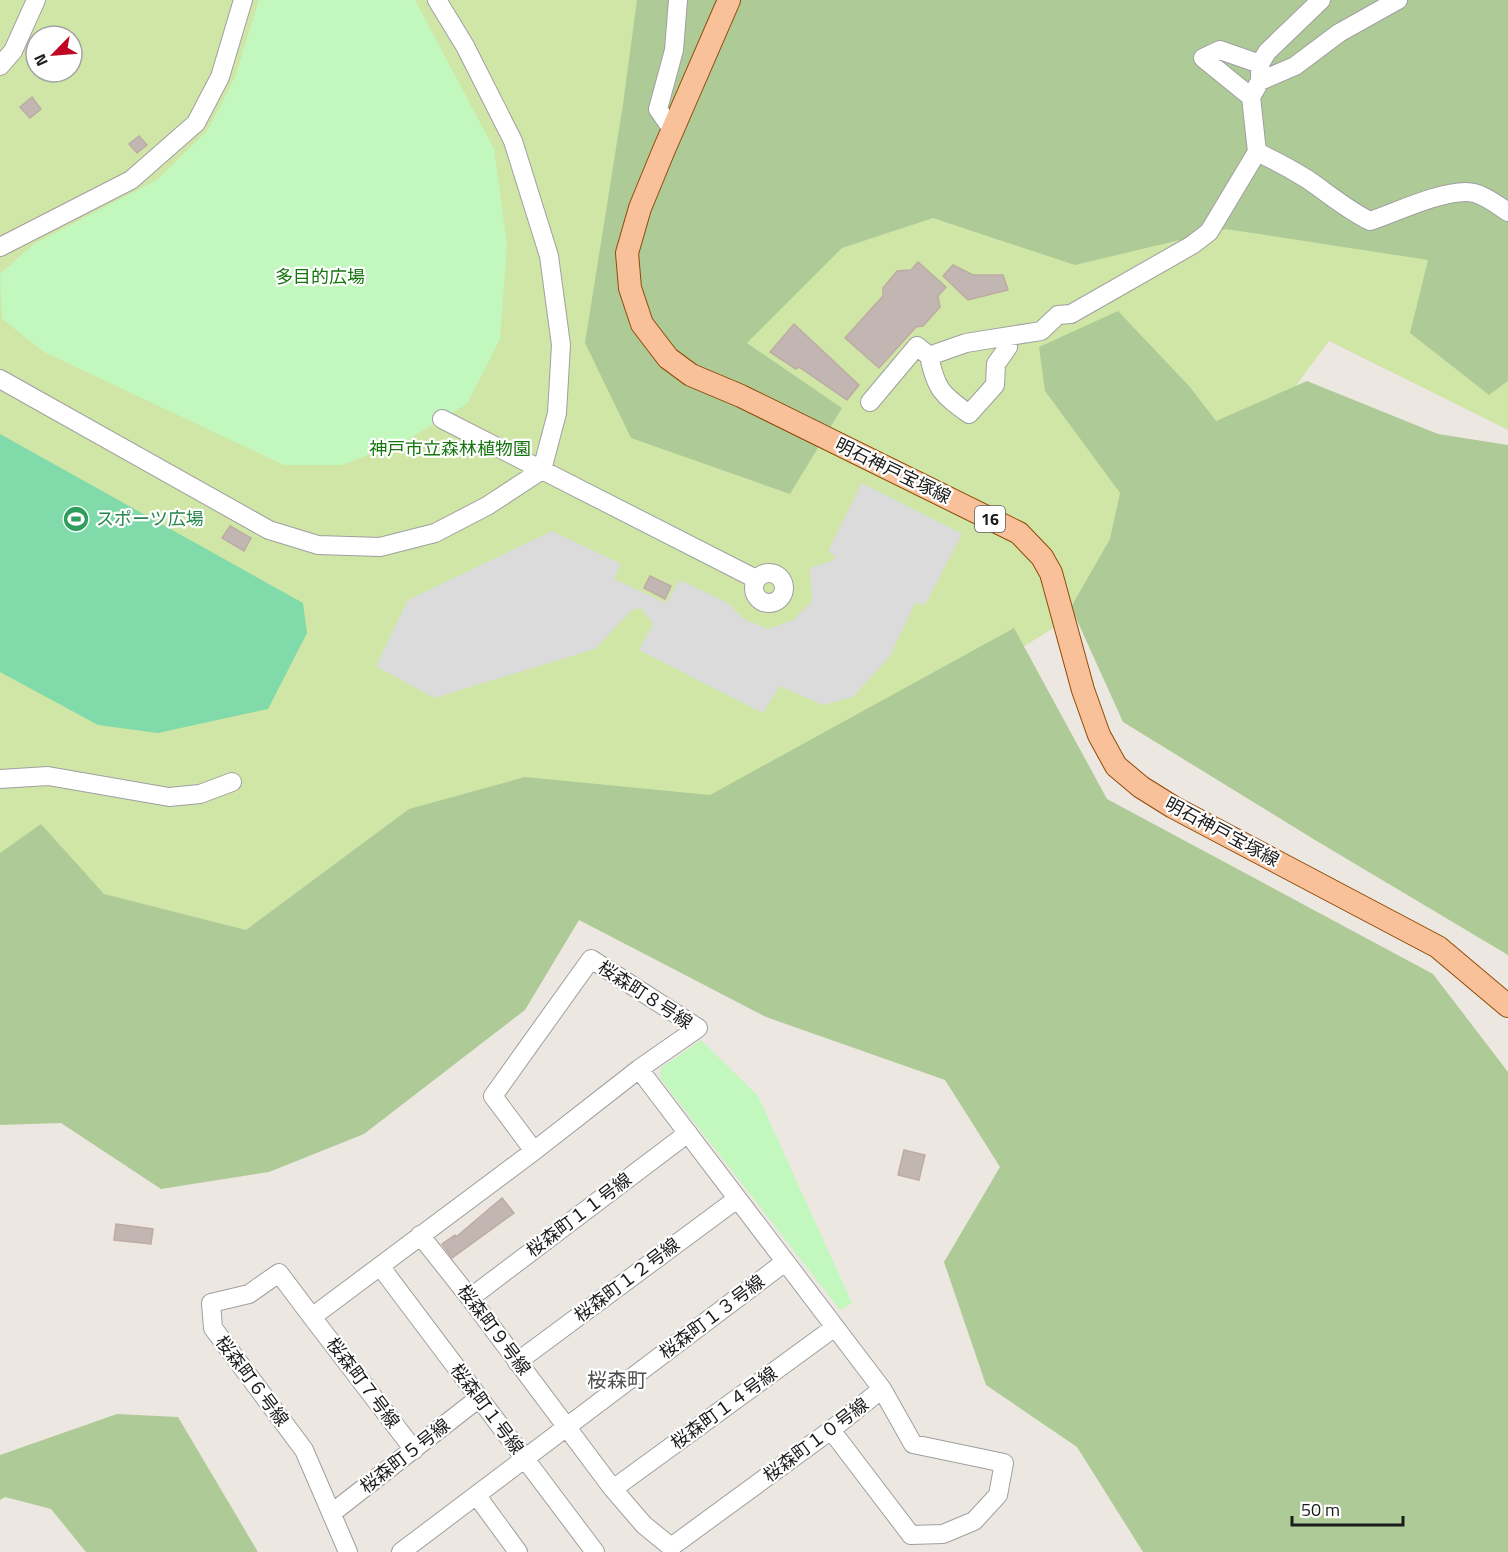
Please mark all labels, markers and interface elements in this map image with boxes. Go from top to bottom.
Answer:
north arrow [24,24,84,84]
text: N [27,50,54,70]
park label: 多目的広場 [275,263,365,290]
street label: 明石神戸宝塚線 [831,431,956,510]
park label: 神戸市立森林植物園 [369,435,531,462]
sports icon: スポーツ広場 [61,504,91,534]
place label: スポーツ広場 [96,505,204,532]
road number: 16 [975,506,1005,532]
street label: 明石神戸宝塚線 [1160,790,1284,873]
street label: 桜森町８号線 [593,954,698,1035]
street label: 桜森町１１号線 [520,1166,637,1263]
street label: 桜森町１２号線 [568,1231,685,1328]
street label: 桜森町１３号線 [653,1268,770,1365]
street label: 桜森町９号線 [451,1278,538,1381]
street label: 桜森町６号線 [209,1329,296,1432]
street label: 桜森町７号線 [320,1331,407,1434]
street label: 桜森町１号線 [444,1357,531,1460]
street label: 桜森町１４号線 [665,1360,783,1456]
district label: 桜森町 [587,1364,647,1395]
street label: 桜森町１０号線 [757,1391,874,1488]
street label: 桜森町５号線 [354,1412,456,1499]
scale bar [1292,1489,1403,1527]
text: 50 m [1301,1496,1340,1523]

